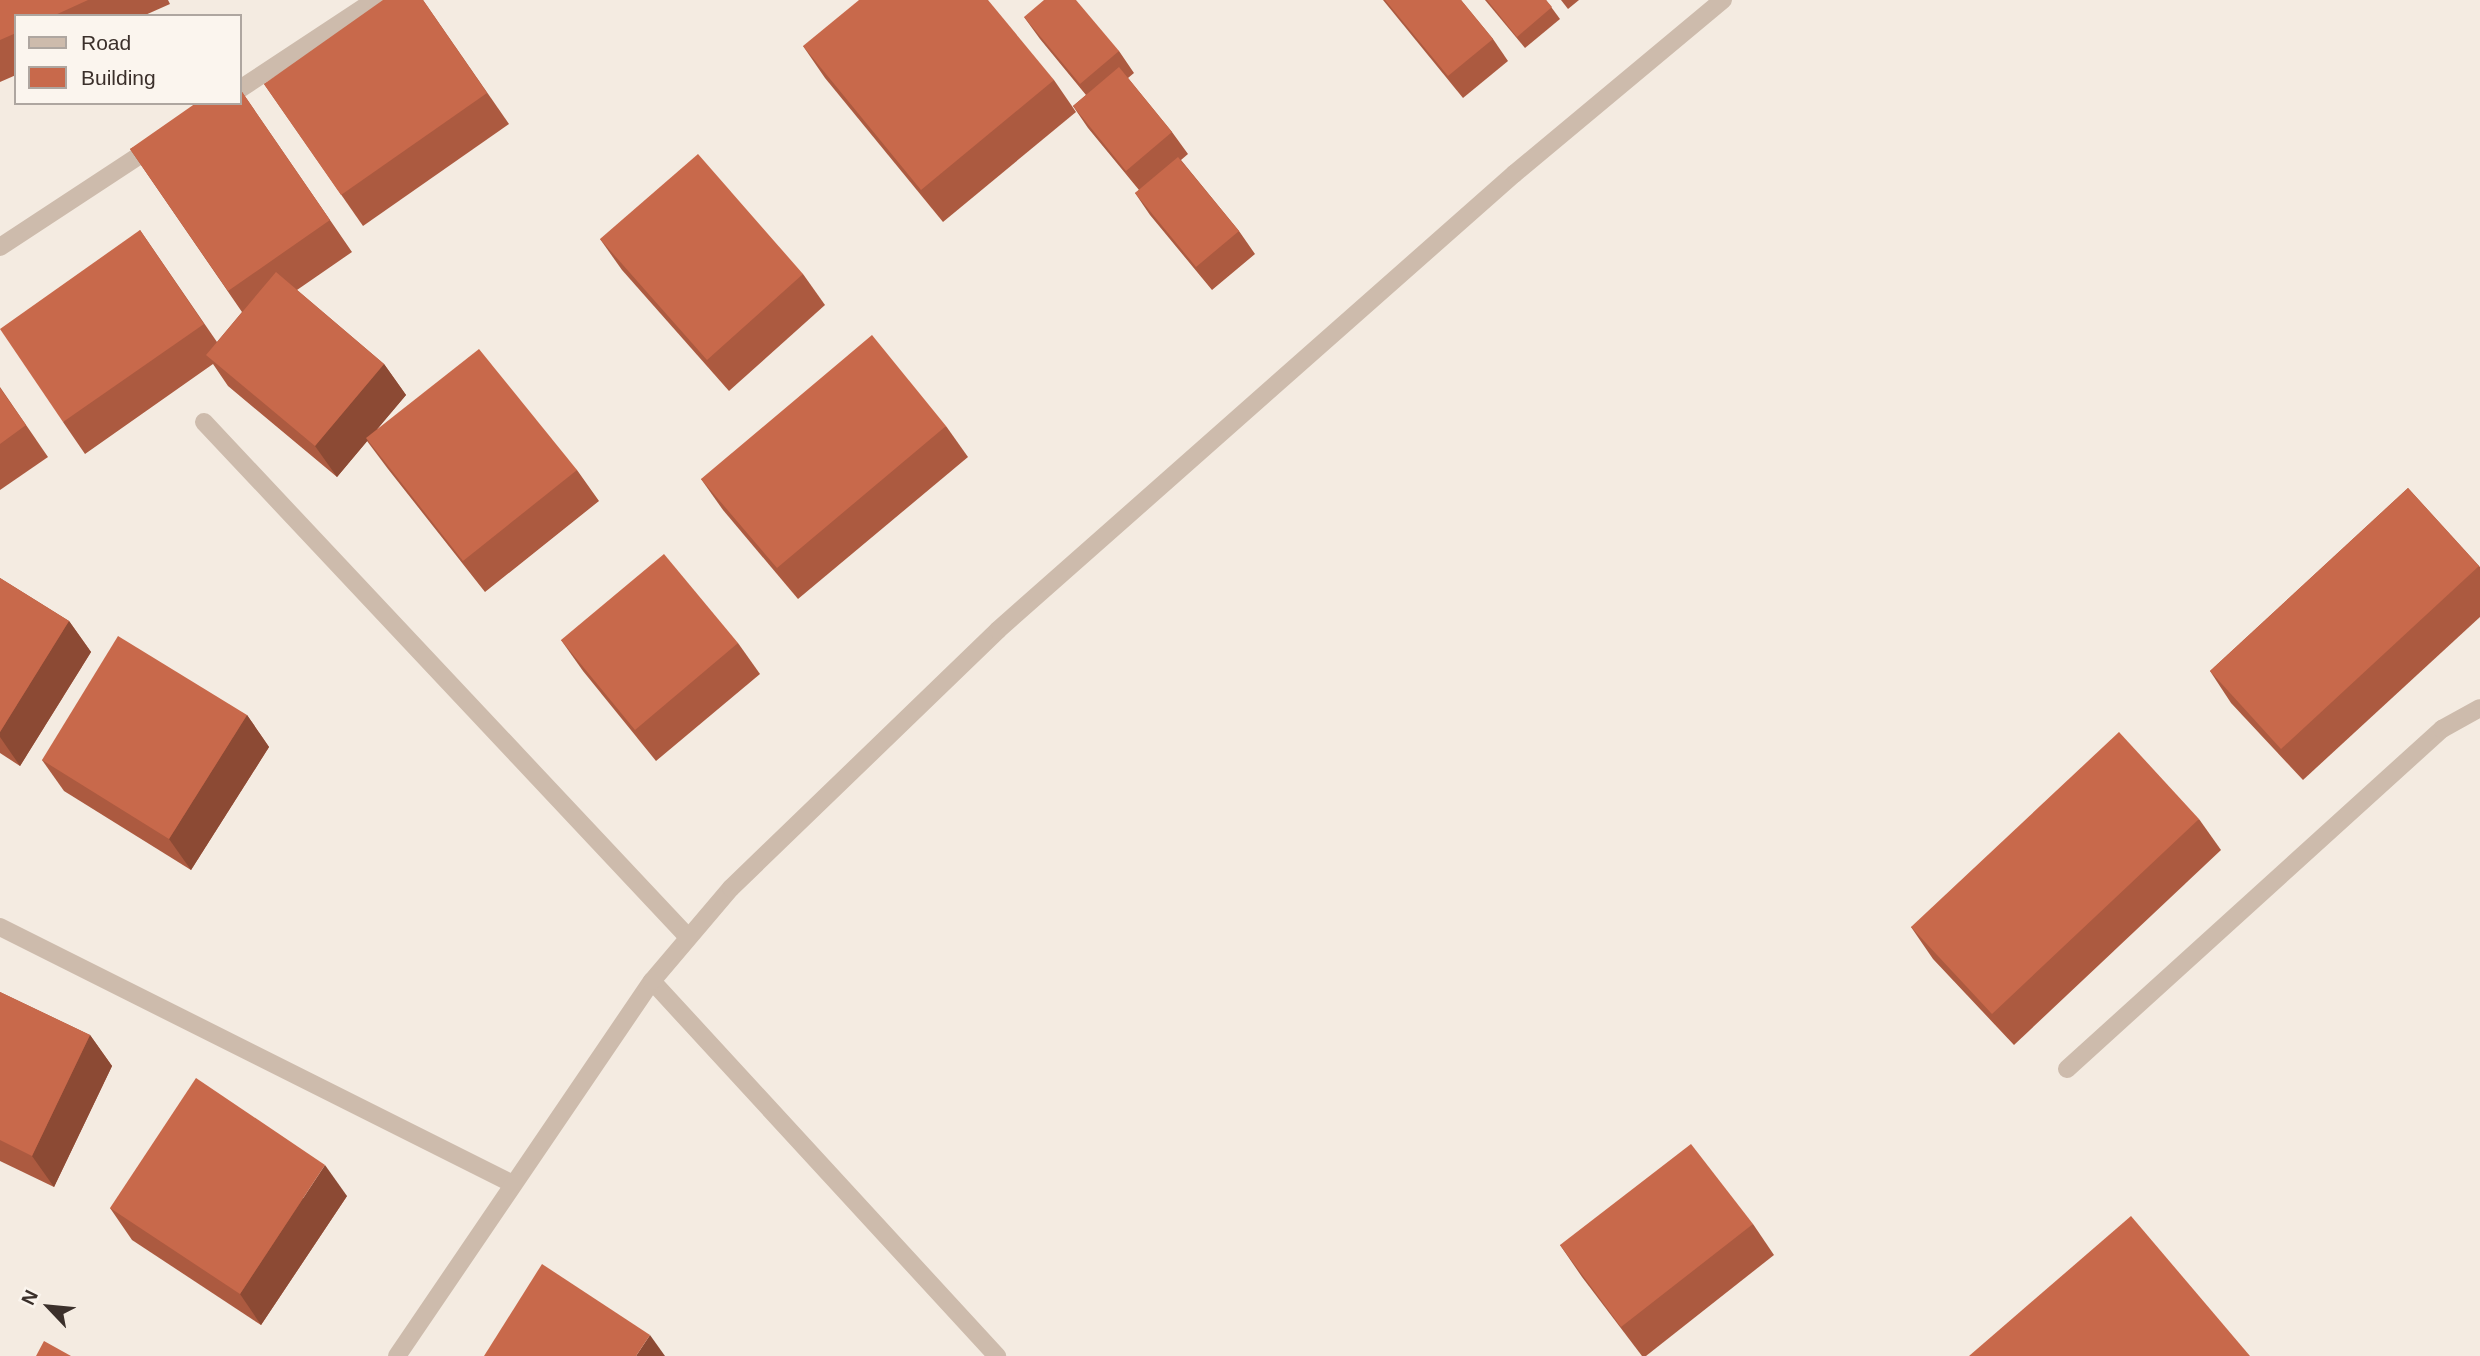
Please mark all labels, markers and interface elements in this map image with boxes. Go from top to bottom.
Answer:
legend [14,14,242,105]
text: Road [81,31,131,54]
text: Building [81,66,156,89]
north arrow [14,1272,84,1342]
text: N [17,1287,42,1308]

